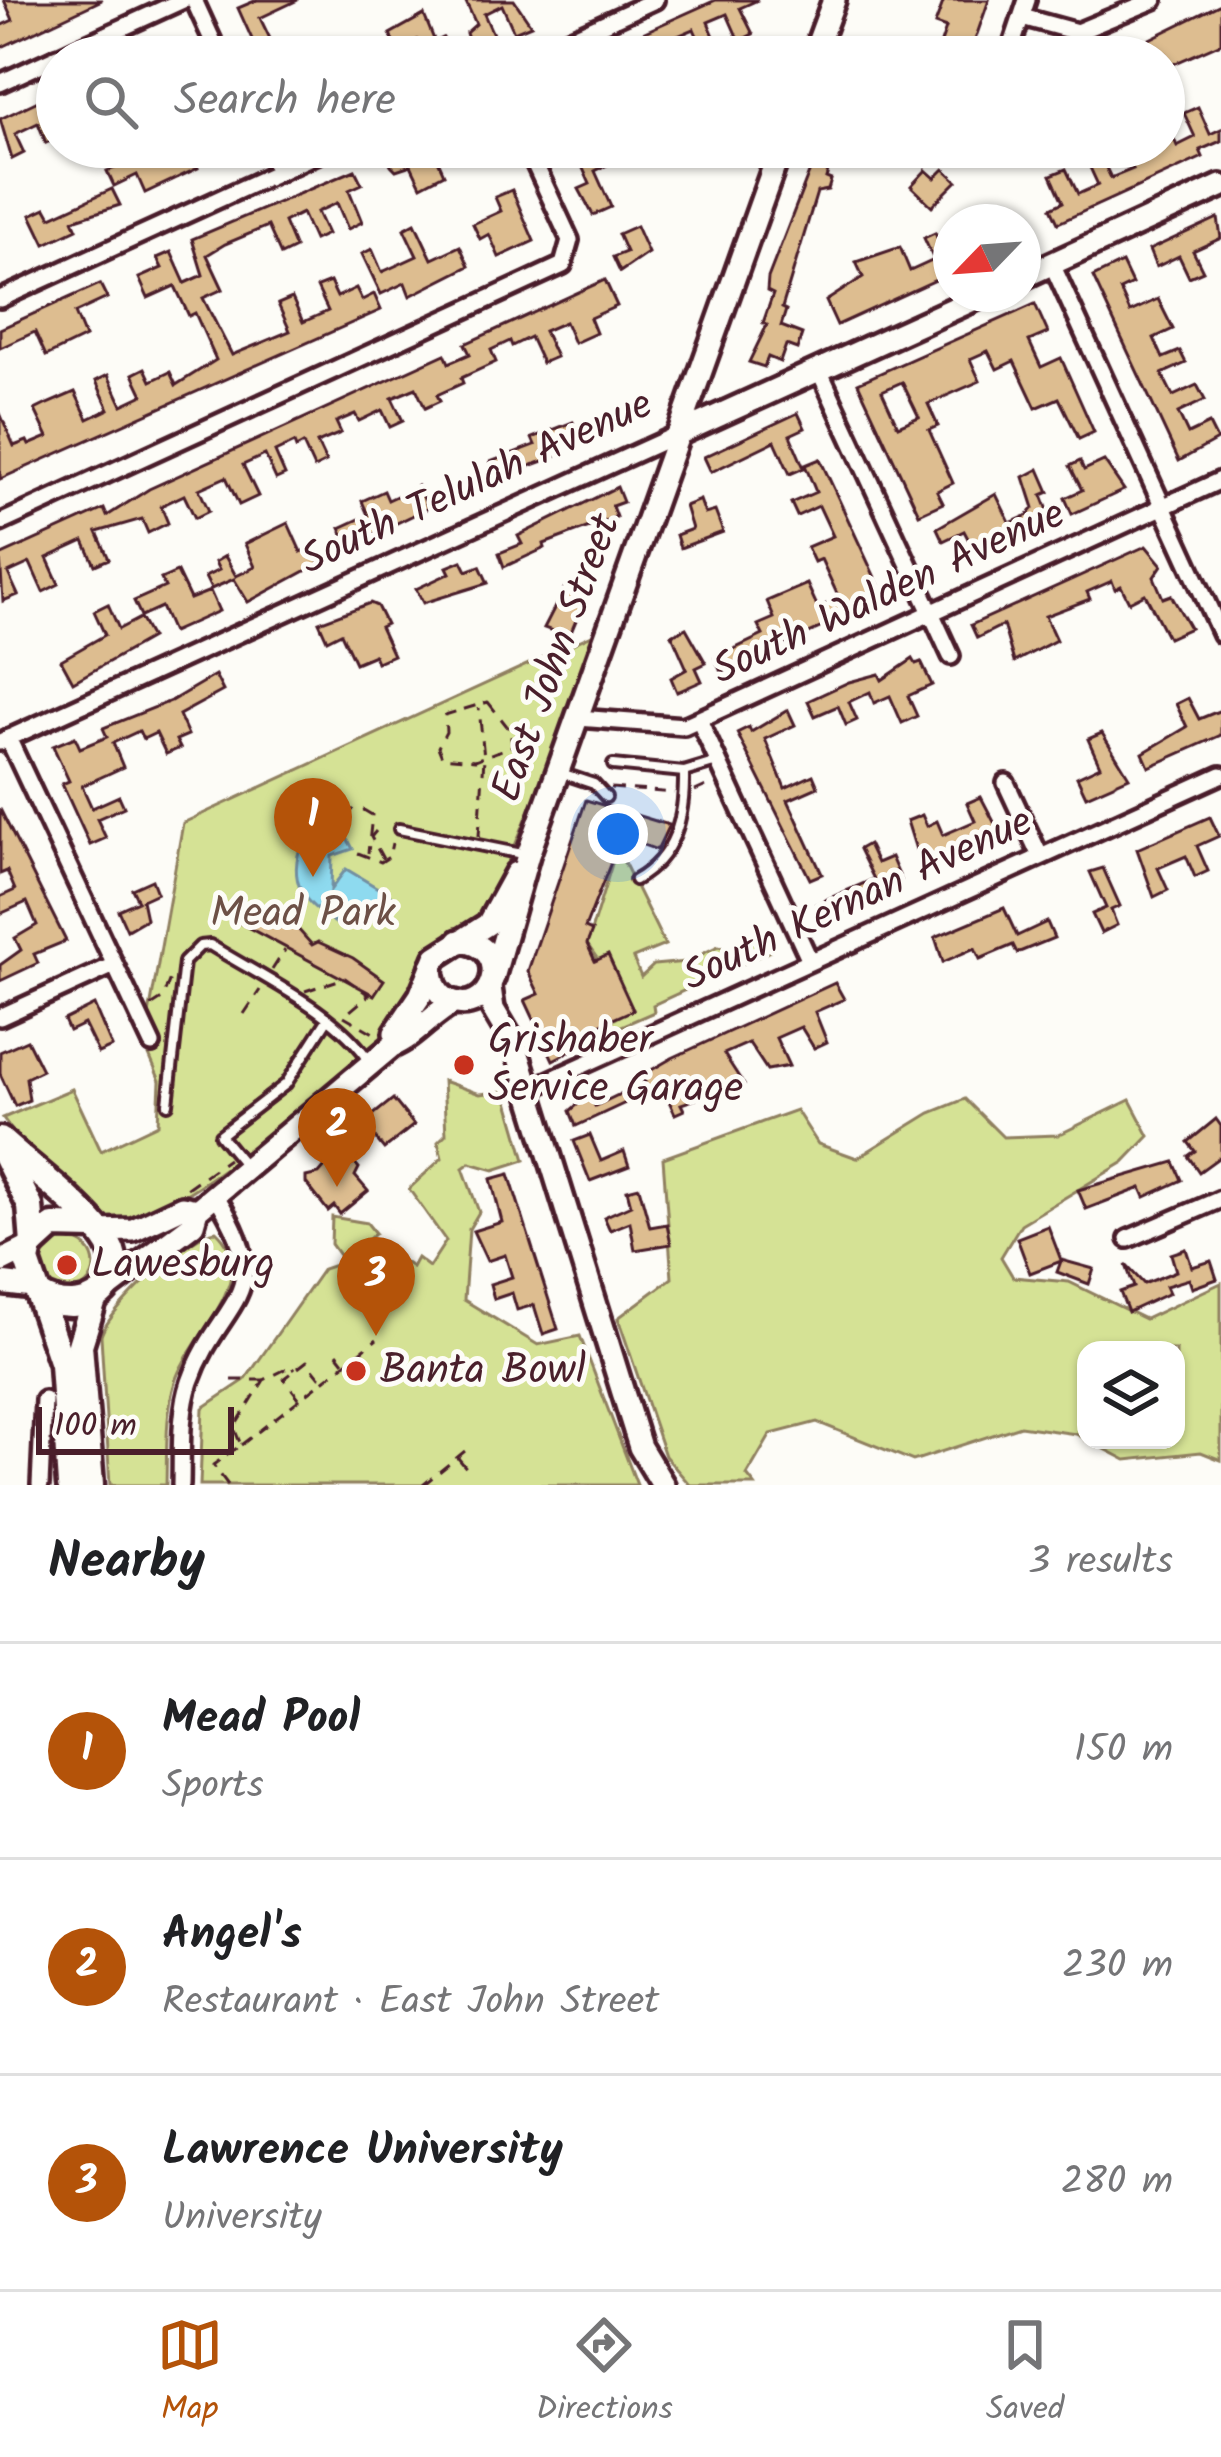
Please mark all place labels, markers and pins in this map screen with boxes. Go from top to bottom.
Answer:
pin: 1 [274,778,352,877]
place label: Grishaber Service Garage [488,1008,743,1123]
marker: Grishaber Service Garage [451,1052,477,1078]
pin: 2 [298,1088,376,1187]
place label: Lawesburg [91,1232,275,1299]
pin: 3 [337,1237,415,1336]
marker: Lawesburg [54,1252,80,1278]
place label: Banta Bowl [380,1338,586,1405]
marker: Banta Bowl [343,1358,369,1384]

